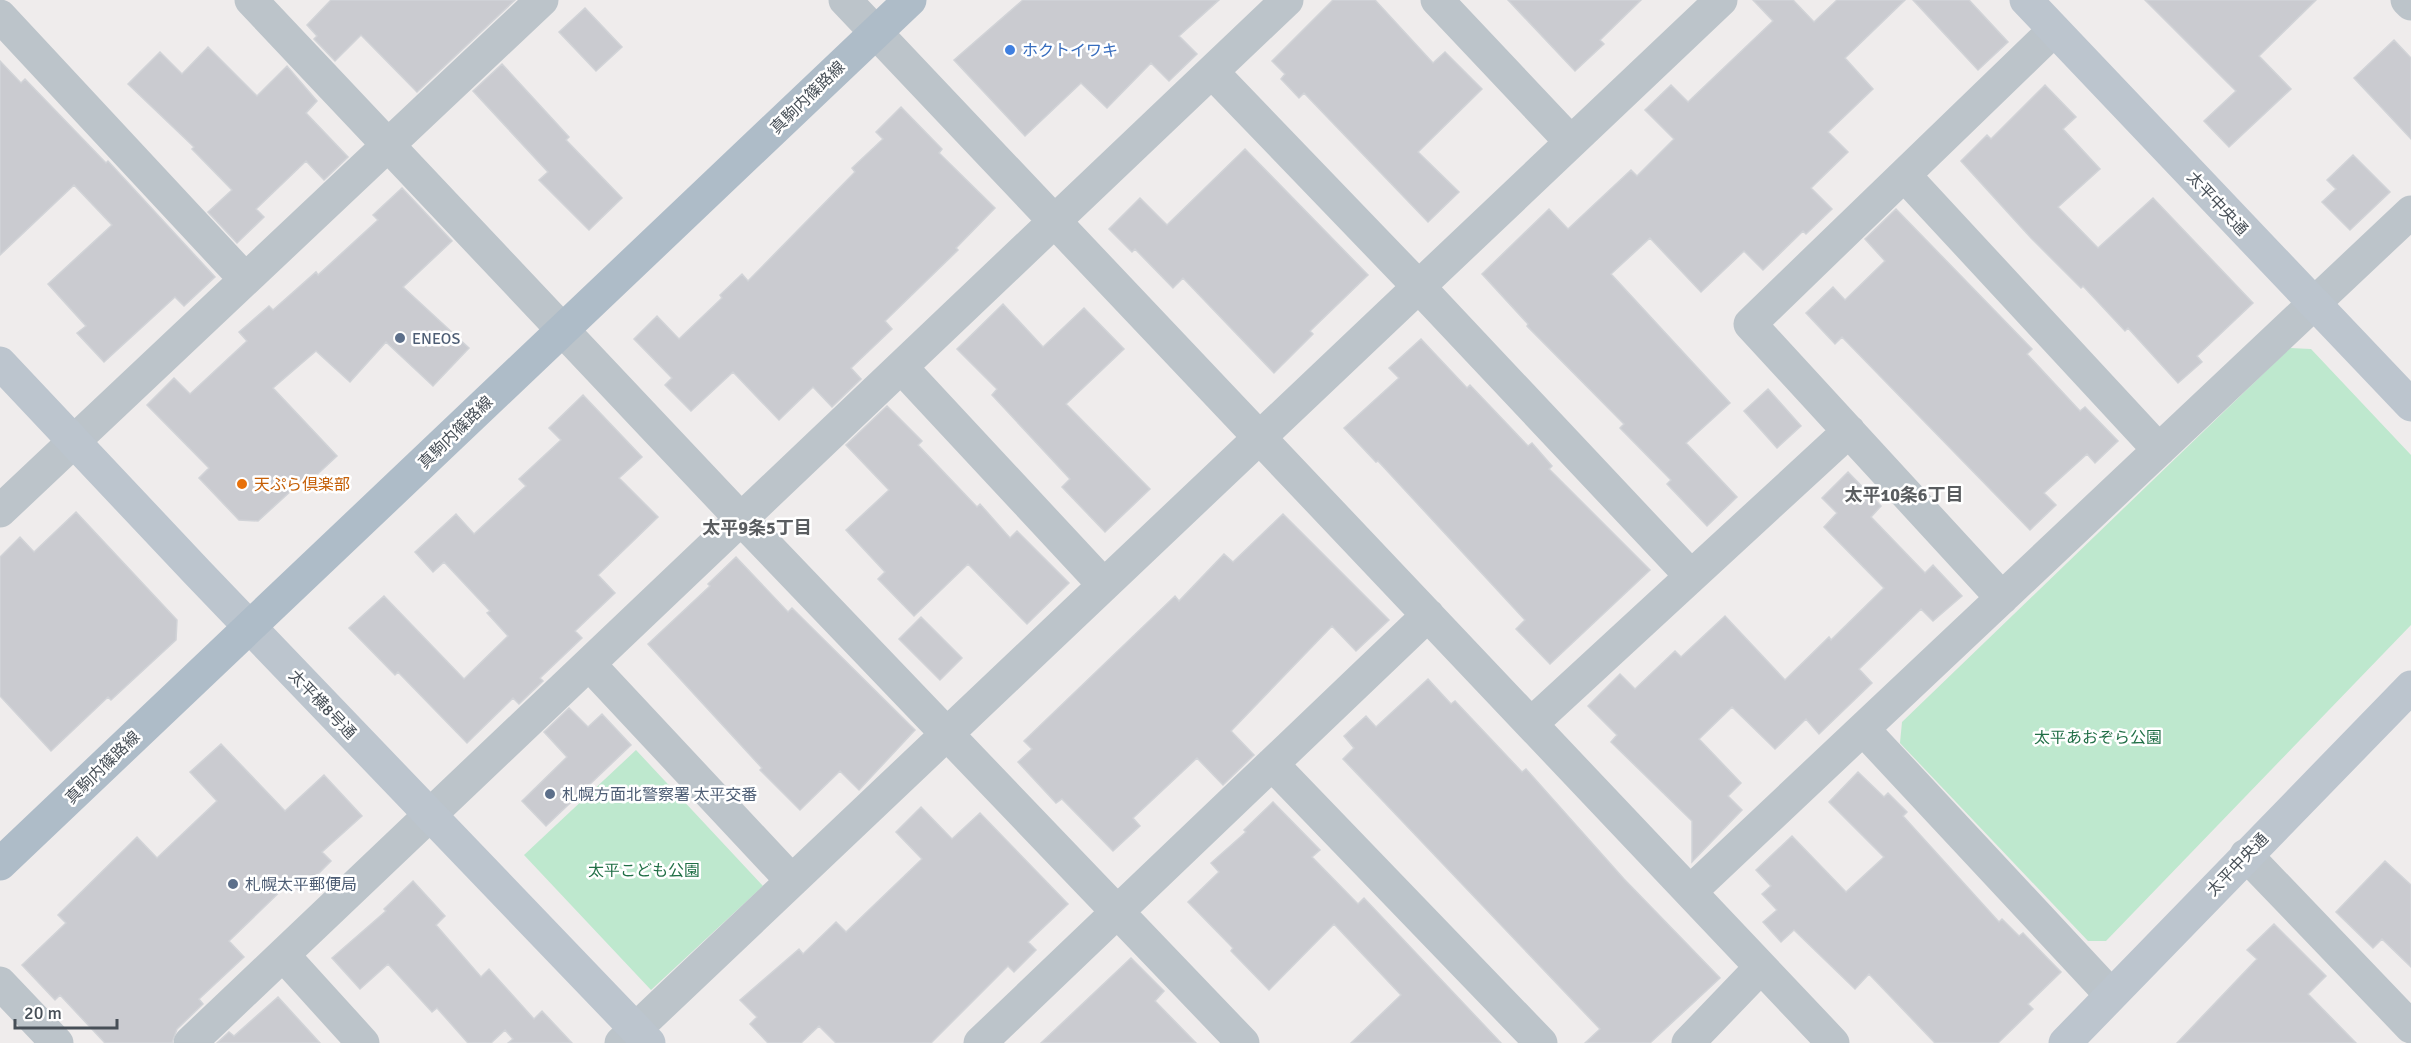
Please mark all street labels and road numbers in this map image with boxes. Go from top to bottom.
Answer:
street label: 真駒内篠路線 [766,57,849,138]
street label: 太平中央通 [2183,168,2252,240]
street label: 真駒内篠路線 [414,392,497,473]
street label: 太平横8号通 [284,666,360,744]
street label: 真駒内篠路線 [61,727,144,808]
street label: 太平中央通 [2203,829,2273,900]

